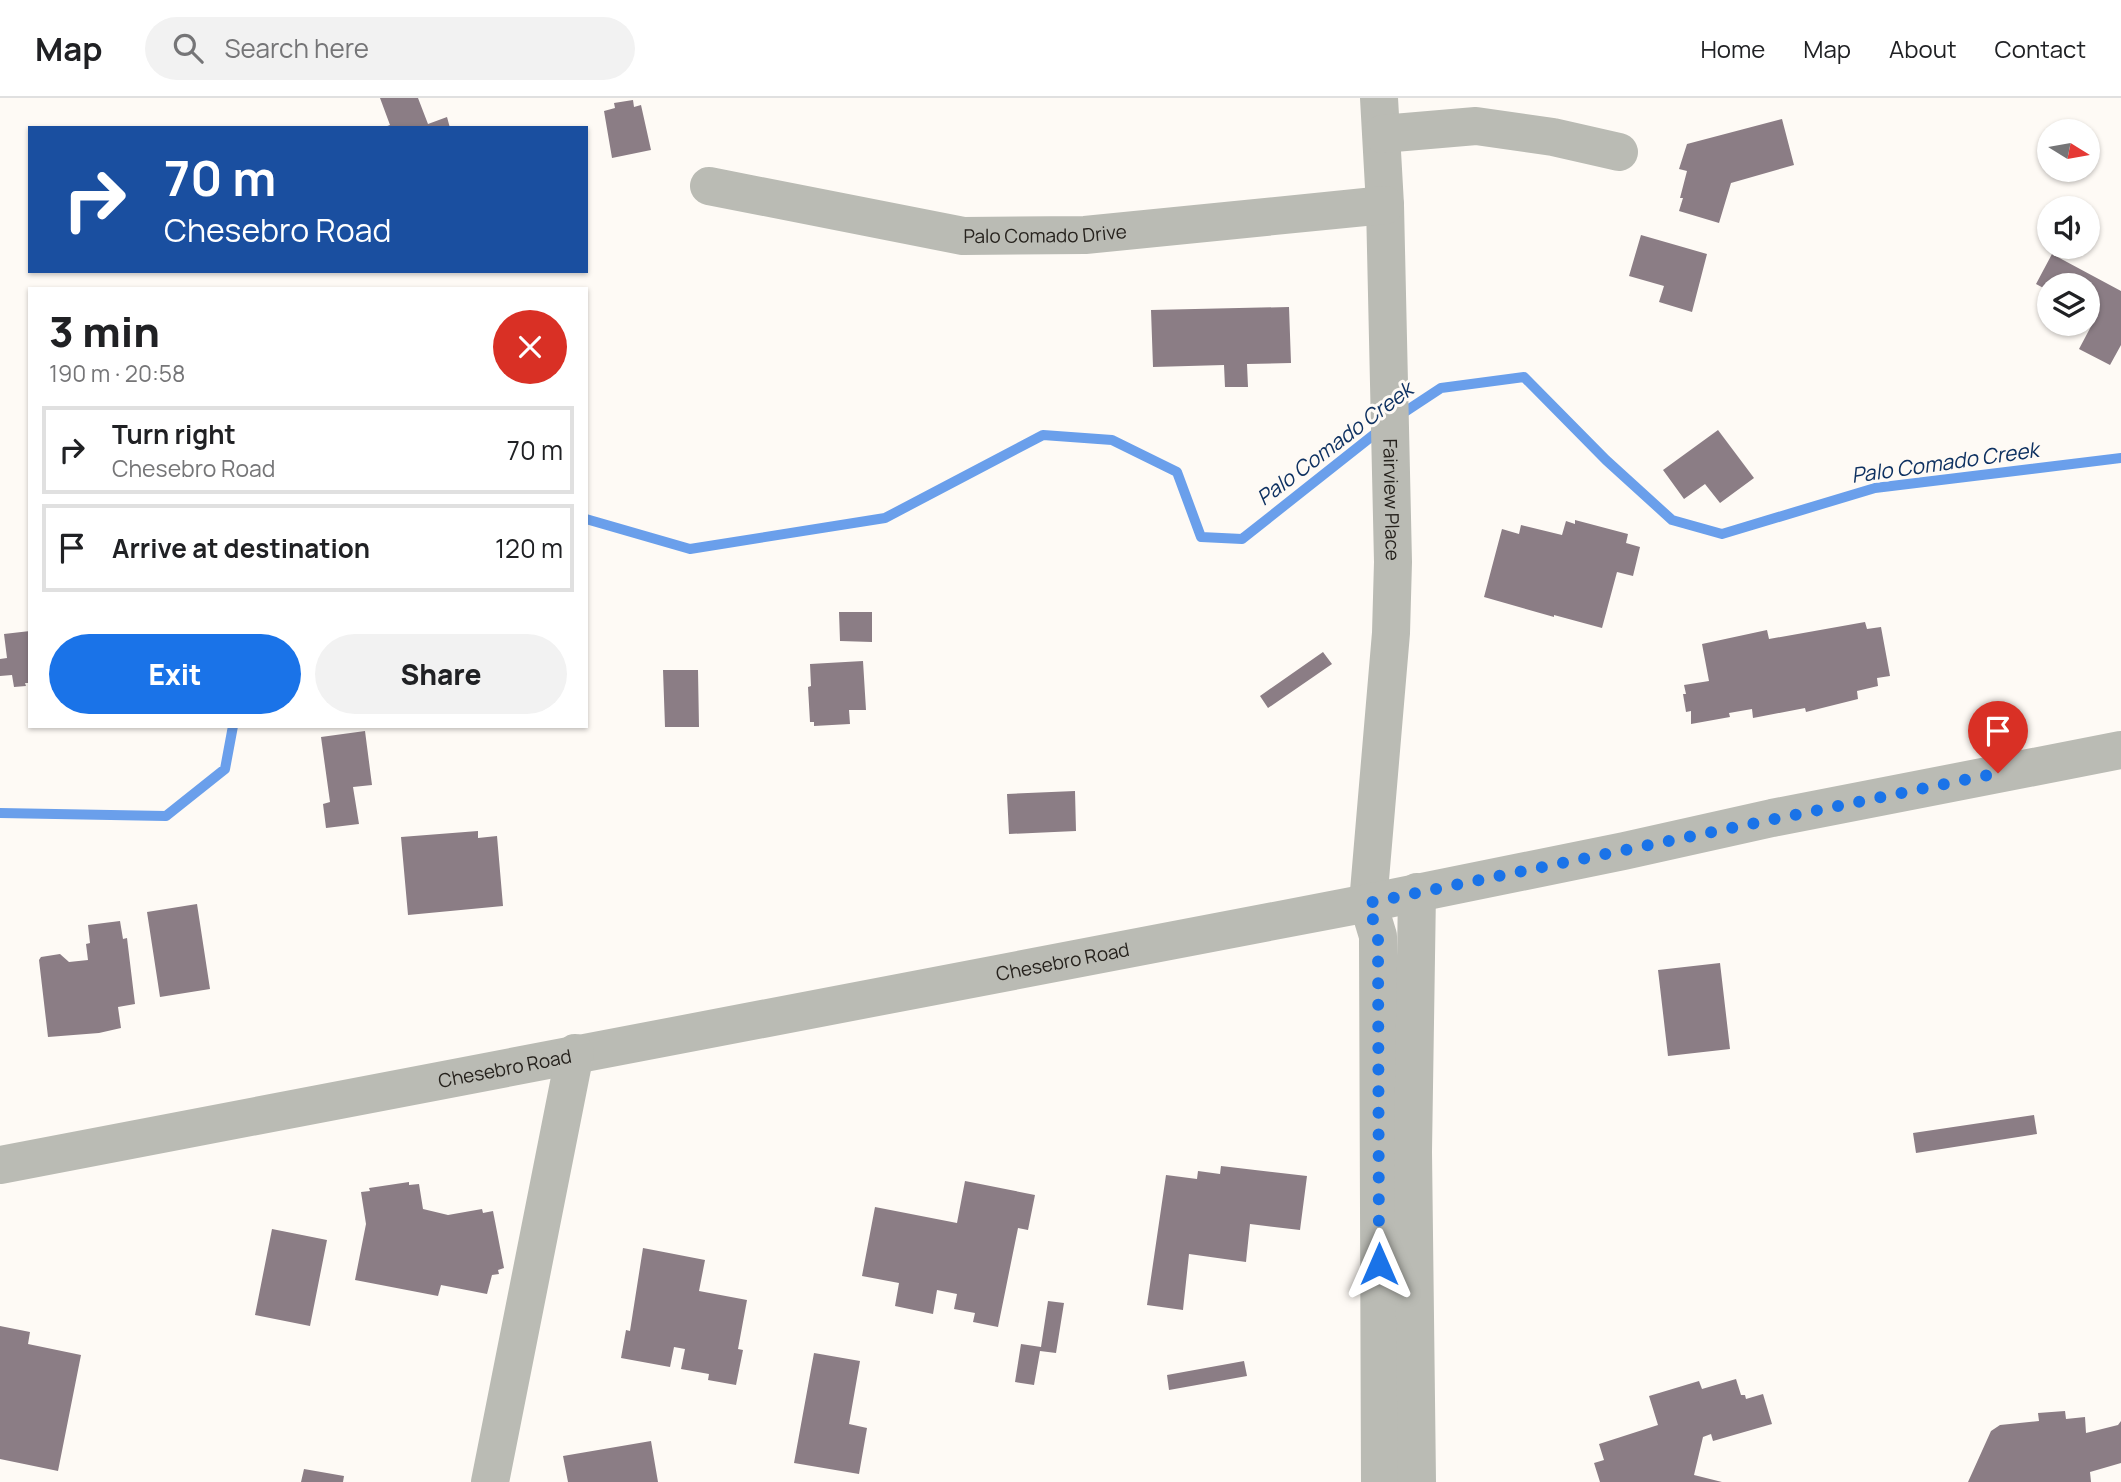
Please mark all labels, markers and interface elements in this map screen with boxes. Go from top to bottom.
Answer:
search box [145,17,635,80]
text: Map [35,26,103,71]
icon: search [169,29,207,67]
text: Search here [225,30,369,66]
text: Home [1700,32,1765,65]
text: Map [1803,32,1851,65]
text: About [1889,32,1957,65]
text: Contact [1995,32,2086,65]
north arrow [2037,119,2100,182]
map controls [2037,119,2100,336]
text: 70 m [164,144,276,211]
icon: right [49,154,140,245]
button: sound [2037,196,2100,259]
text: Chesebro Road [164,208,391,252]
street label: Palo Comado Drive [963,218,1128,249]
button: layers [2037,273,2100,336]
text: 3 min [49,302,160,360]
button: close [493,310,567,384]
text: 190 m · 20:58 [49,357,185,389]
water label: Palo Comado Creek [1251,374,1420,511]
text: Turn right [112,416,236,452]
icon: right [53,431,91,469]
text: 70 m [507,432,563,468]
water label: Palo Comado Creek [1849,435,2043,489]
street label: Fairview Place [1377,438,1406,561]
text: Chesebro Road [112,452,275,484]
icon: arrive [53,529,91,567]
text: Arrive at destination [112,530,370,566]
text: 120 m [495,530,563,566]
button: Exit [49,634,301,714]
button: Share [315,634,567,714]
pin [1968,701,2028,773]
icon: arrive [1979,712,2017,750]
street label: Chesebro Road [994,936,1132,987]
street label: Chesebro Road [436,1043,574,1094]
position arrow [1342,1227,1416,1301]

